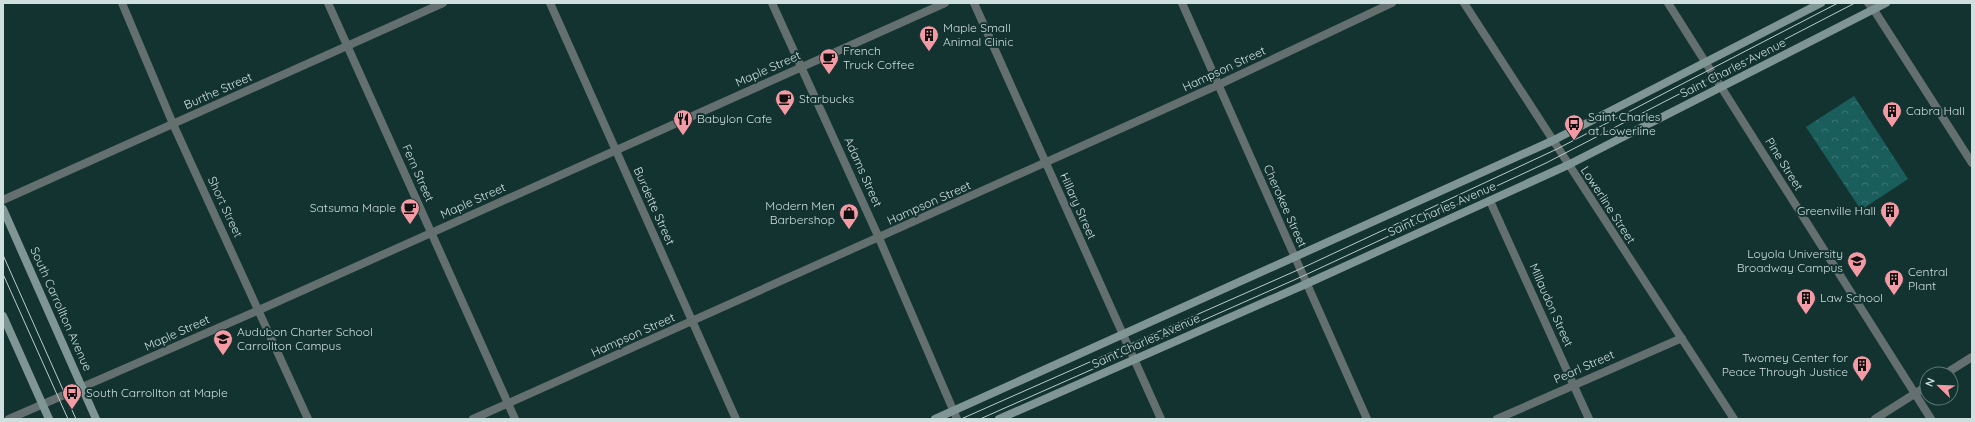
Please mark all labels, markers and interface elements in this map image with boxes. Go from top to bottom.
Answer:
place label: Maple Small Animal Clinic [943,20,1013,49]
building icon: Maple Small Animal Clinic [918,24,940,52]
street label: Saint Charles Avenue [1677,34,1788,101]
place label: French Truck Coffee [843,43,914,72]
street label: Hampson Street [1180,43,1268,94]
street label: Maple Street [733,47,803,90]
cafe icon: French Truck Coffee [818,47,840,75]
street label: Burthe Street [181,69,254,112]
cafe icon: Starbucks [774,88,796,116]
place label: Starbucks [799,91,854,106]
building icon: Cabra Hall [1881,100,1903,128]
place label: Cabra Hall [1906,103,1965,118]
restaurant icon: Babylon Cafe [672,108,694,136]
place label: Saint Charles at Lowerline [1588,109,1661,138]
place label: Babylon Cafe [697,111,772,126]
bus stop icon: Saint Charles at Lowerline [1563,113,1585,141]
street label: Adams Street [841,135,886,209]
street label: Pine Street [1762,135,1807,193]
street label: Fern Street [399,142,438,204]
street label: Cherokee Street [1261,162,1310,249]
street label: Lowerline Street [1578,163,1639,246]
street label: Burdette Street [631,164,678,247]
street label: Hillary Street [1057,170,1100,242]
street label: Short Street [205,174,246,240]
street label: Hampson Street [885,177,973,228]
street label: Saint Charles Avenue [1385,178,1498,239]
street label: Maple Street [438,179,508,222]
cafe icon: Satsuma Maple [399,197,421,225]
place label: Modern Men Barbershop [765,198,835,227]
place label: Satsuma Maple [310,200,396,215]
building icon: Greenville Hall [1879,200,1901,228]
shop icon: Modern Men Barbershop [838,202,860,230]
place label: Greenville Hall [1797,203,1876,218]
street label: South Carrollton Avenue [27,244,96,373]
place label: Loyola University Broadway Campus [1737,246,1843,275]
school or university icon: Loyola University Broadway Campus [1846,250,1868,278]
street label: Millaudon Street [1526,261,1577,349]
place label: Central Plant [1908,264,1948,293]
building icon: Central Plant [1883,268,1905,296]
building icon: Law School [1795,287,1817,315]
place label: Law School [1820,290,1883,305]
street label: Hampson Street [589,309,677,360]
street label: Saint Charles Avenue [1089,310,1202,371]
street label: Maple Street [142,311,212,354]
place label: Audubon Charter School Carrollton Campus [237,324,373,353]
school or university icon: Audubon Charter School Carrollton Campus [212,328,234,356]
street label: Pearl Street [1551,347,1616,387]
place label: Twomey Center for Peace Through Justice [1722,350,1848,379]
building icon: Twomey Center for Peace Through Justice [1851,354,1873,382]
north arrow [1919,366,1959,406]
text: N [1922,376,1938,389]
bus stop icon: South Carrollton at Maple [61,382,83,410]
place label: South Carrollton at Maple [86,385,228,400]

